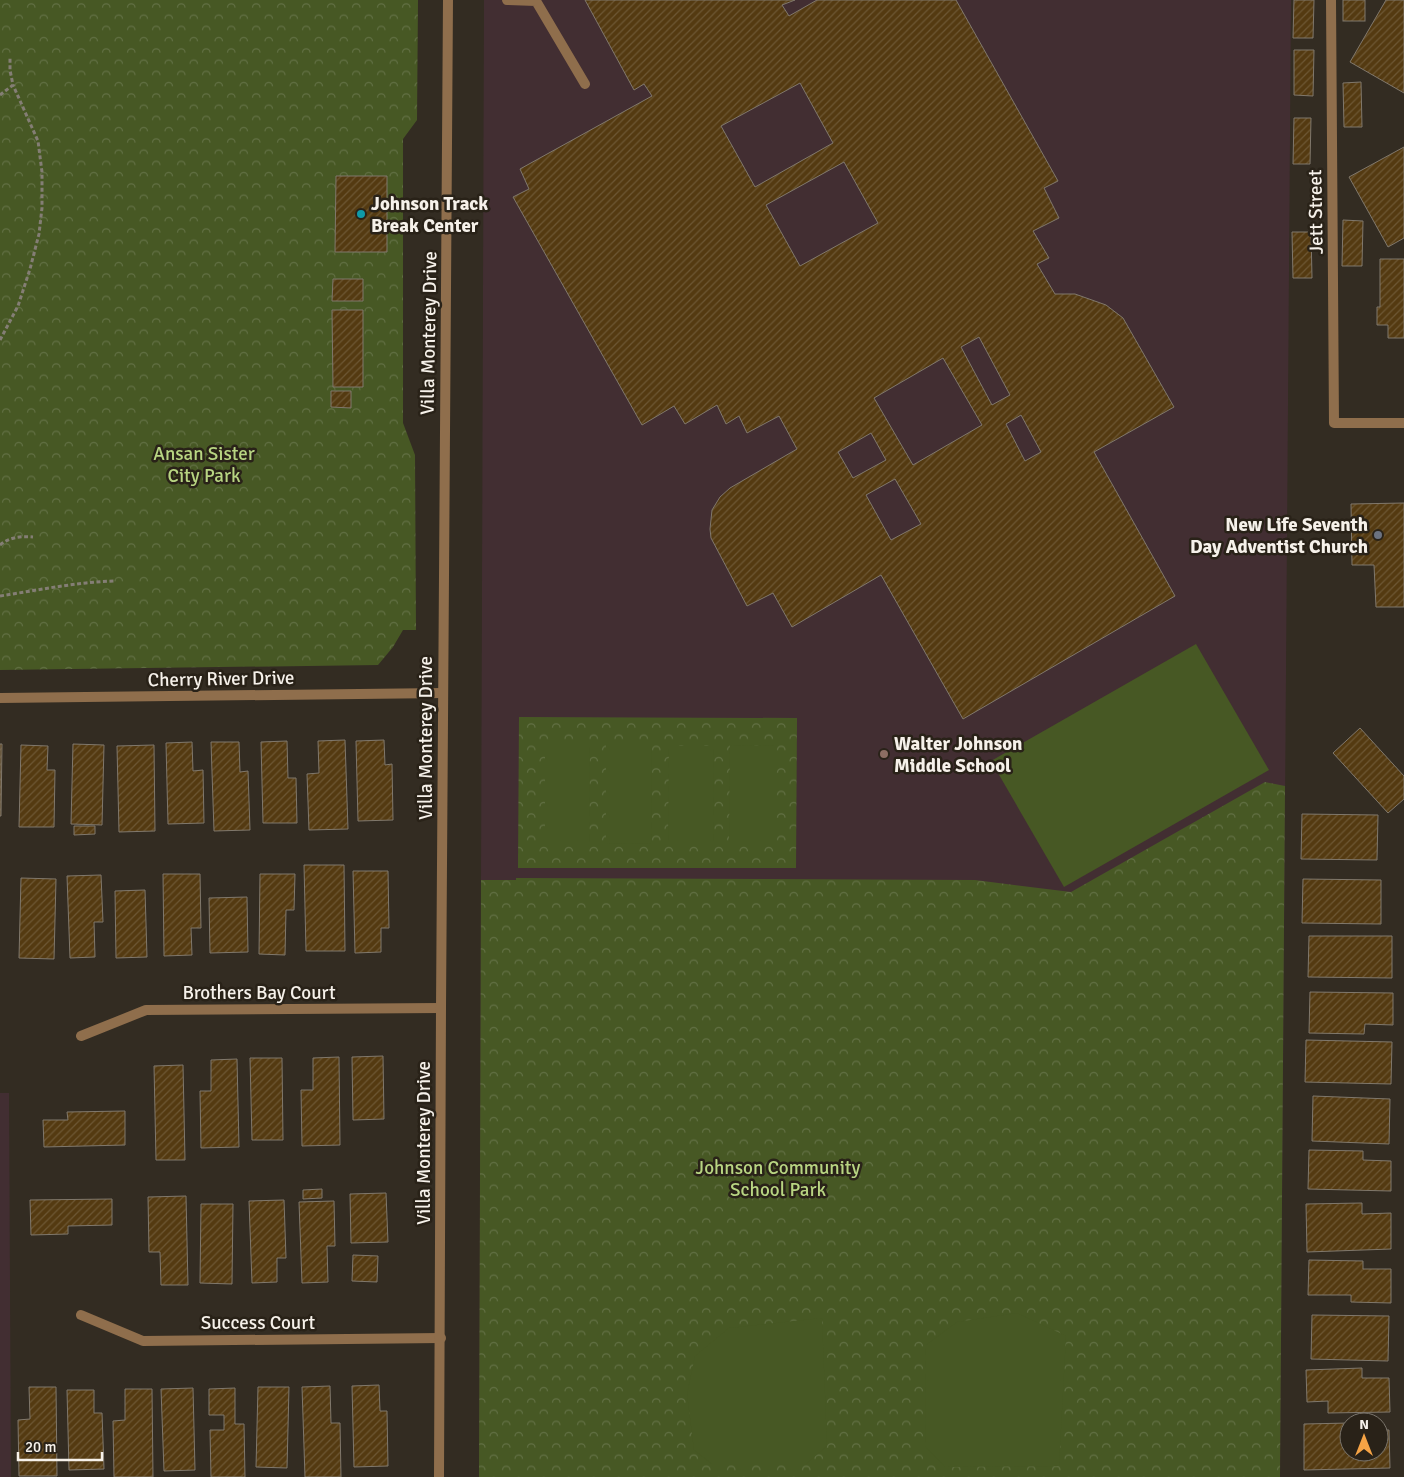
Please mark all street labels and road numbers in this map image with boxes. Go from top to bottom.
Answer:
street label: Jett Street [1303,169,1329,255]
street label: Villa Monterey Drive [416,251,442,415]
street label: Villa Monterey Drive [414,656,438,820]
street label: Cherry River Drive [147,666,295,692]
street label: Brothers Bay Court [182,981,336,1005]
street label: Villa Monterey Drive [412,1061,436,1225]
street label: Success Court [201,1311,316,1335]

